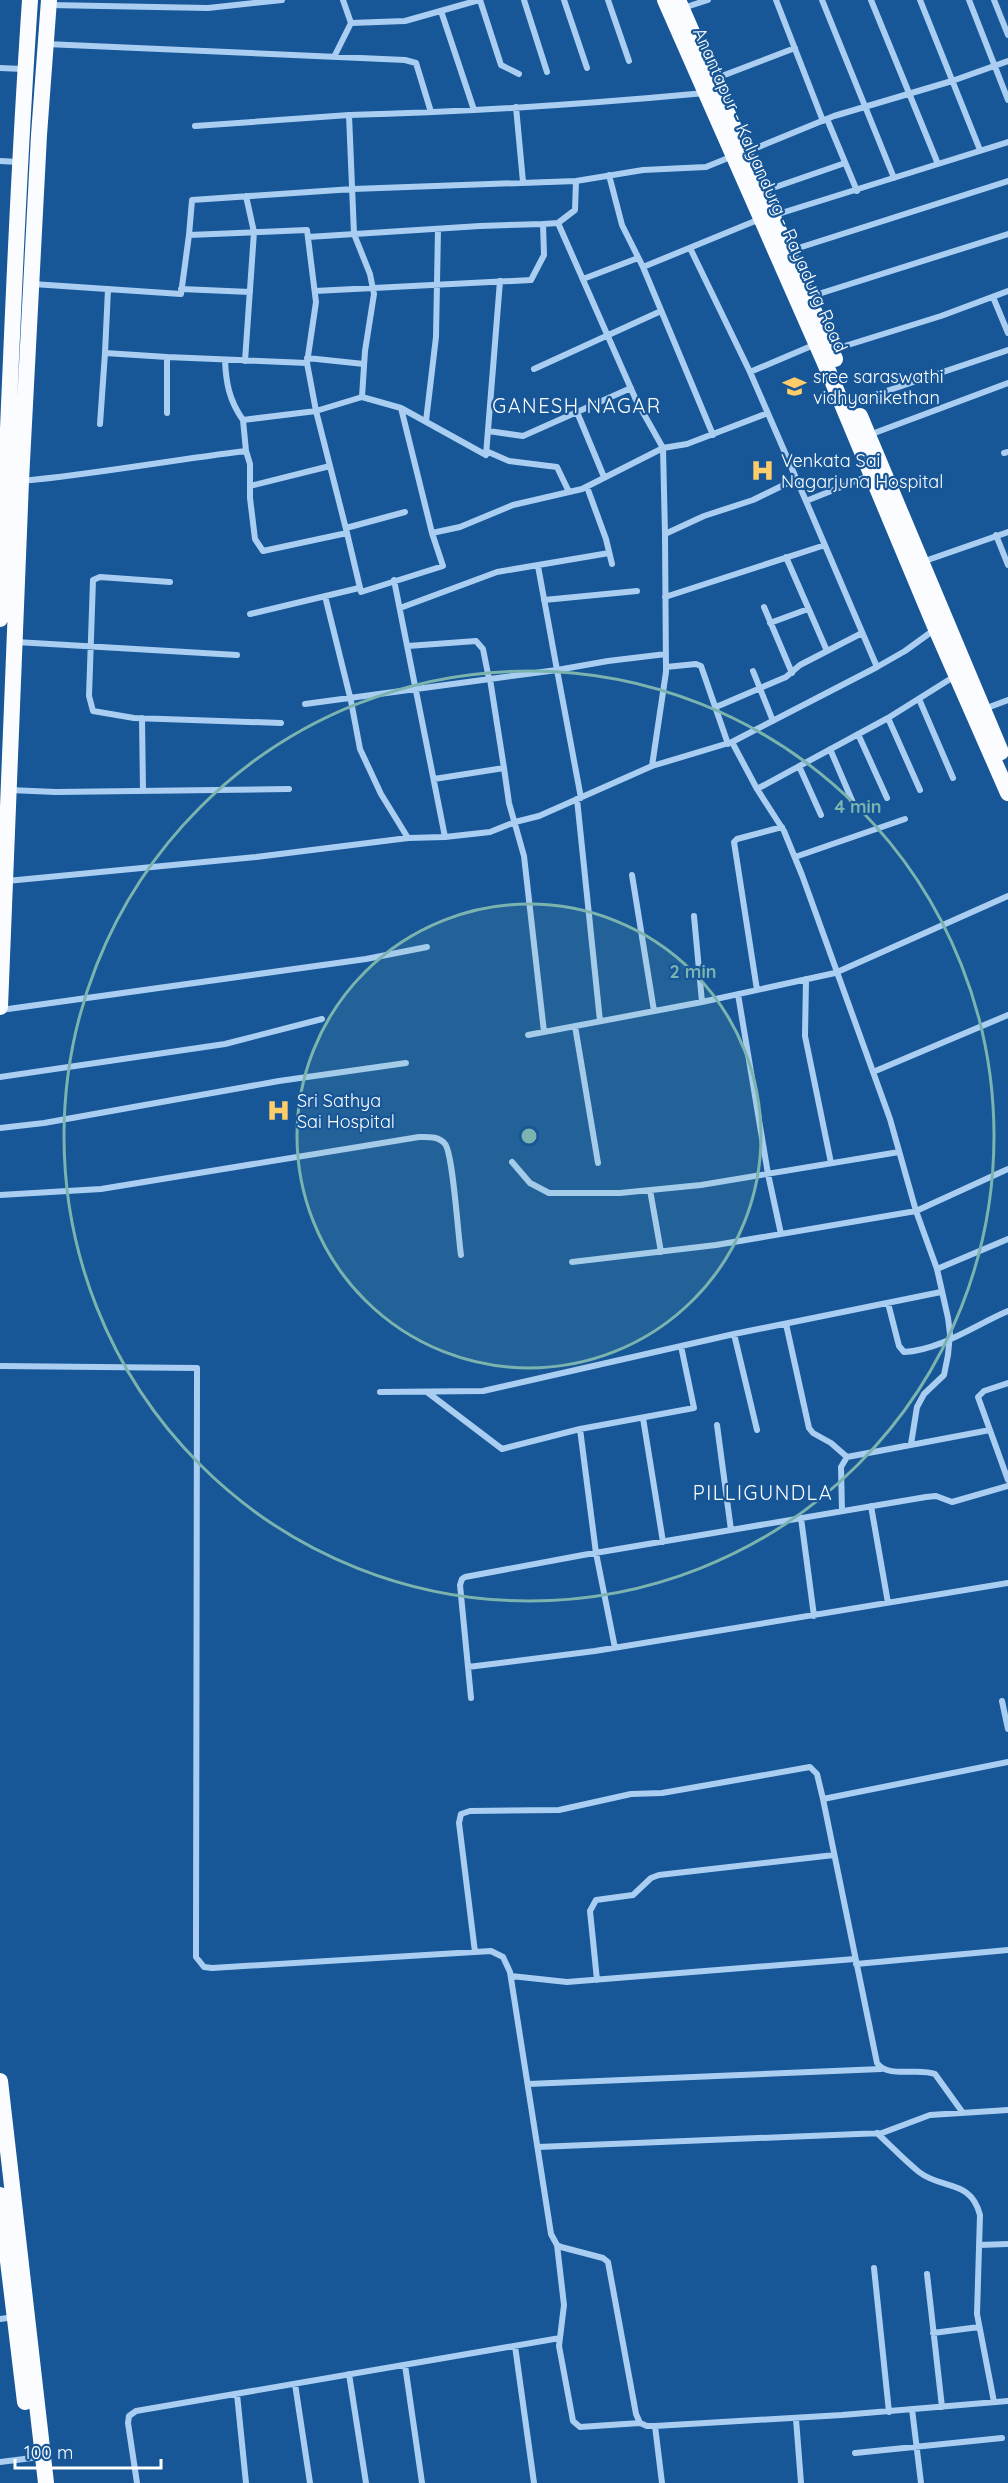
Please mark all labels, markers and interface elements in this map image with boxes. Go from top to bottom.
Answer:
street label: Anantapur - Kalyandurg - Rayadurg Road [688,24,853,356]
place label: sree saraswathi vidhyanikethan [813,365,943,409]
school or university icon: sree saraswathi vidhyanikethan [782,374,808,400]
district label: GANESH NAGAR [492,393,662,418]
place label: Venkata Sai Nagarjuna Hospital [781,449,943,493]
hospital icon: Venkata Sai Nagarjuna Hospital [750,458,776,484]
text: 4 min [834,795,882,818]
text: 2 min [670,960,716,983]
place label: Sri Sathya Sai Hospital [297,1089,395,1133]
hospital icon: Sri Sathya Sai Hospital [266,1098,292,1124]
centre of rings [519,1126,539,1146]
district label: PILLIGUNDLA [693,1480,833,1505]
scale bar [15,2432,160,2470]
text: 100 m [24,2441,73,2464]

